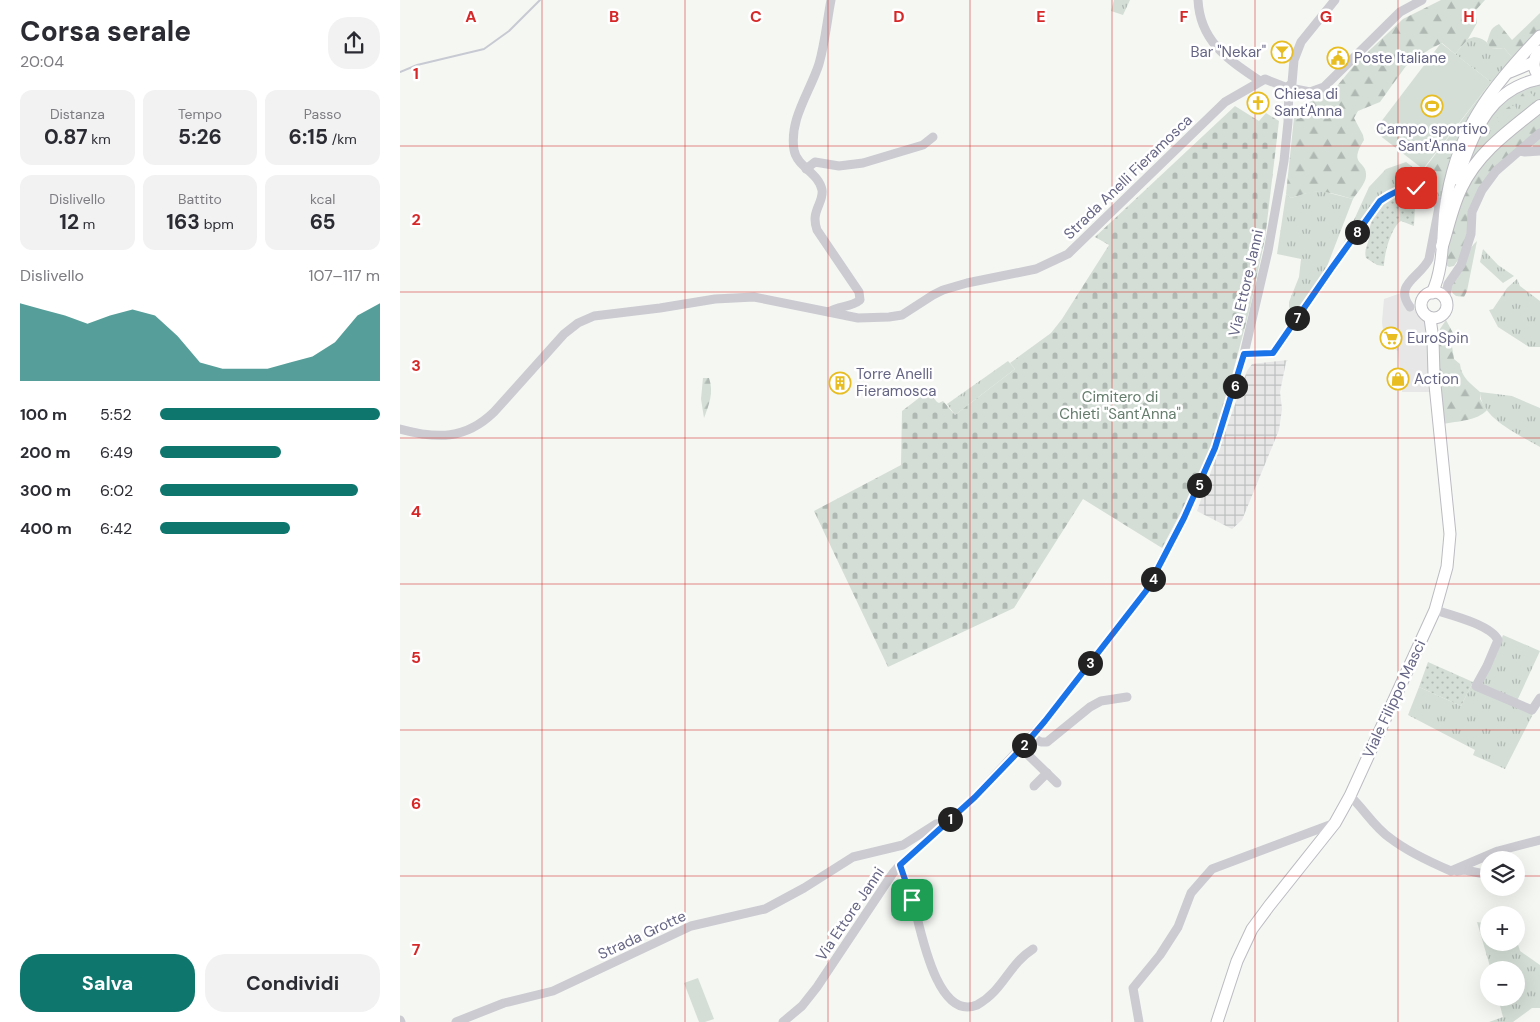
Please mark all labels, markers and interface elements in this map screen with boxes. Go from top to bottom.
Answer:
text: A [465,6,477,27]
text: B [609,6,619,27]
text: C [750,6,762,27]
text: D [893,6,905,27]
text: E [1036,6,1046,27]
text: F [1180,6,1189,27]
text: G [1320,6,1332,27]
text: H [1463,6,1475,27]
text: Corsa serale [20,13,191,50]
button: share [328,17,380,69]
bar icon: Bar "Nekar" [1270,40,1294,64]
place label: Bar "Nekar" [1190,42,1266,62]
public building icon: Poste Italiane [1326,46,1350,70]
place label: Poste Italiane [1354,48,1446,68]
text: 20:04 [20,51,64,72]
text: 1 [413,63,419,84]
place label: Chiesa di Sant'Anna [1274,84,1342,121]
church icon: Chiesa di Sant'Anna [1246,91,1270,115]
sports icon: Campo sportivo Sant'Anna [1420,94,1444,118]
text: Distanza [50,105,105,123]
text: Tempo [178,105,222,123]
text: Passo [304,105,342,123]
street label: Strada Anelli Fieramosca [1059,110,1197,244]
place label: Campo sportivo Sant'Anna [1376,119,1488,156]
text: 0.87 [44,123,87,151]
text: 5:26 [178,123,222,151]
text: 6:15 [289,123,328,151]
text: km [87,130,111,148]
text: /km [328,130,357,148]
pin [1395,167,1437,209]
icon: check [1402,174,1430,202]
text: Dislivello [49,190,105,208]
text: Battito [178,190,222,208]
text: kcal [310,190,335,208]
text: 12 [59,208,79,236]
text: 163 [166,208,200,236]
text: 65 [310,208,336,236]
text: 2 [411,209,421,230]
text: m [79,215,95,233]
text: bpm [200,215,234,233]
pin: 8 [1344,220,1370,244]
text: 8 [1353,223,1362,241]
street label: Via Ettore Janni [1224,228,1268,338]
text: Dislivello [20,265,84,286]
text: 107–117 m [309,265,380,286]
pin: 7 [1284,306,1310,330]
text: 7 [1294,309,1301,327]
supermarket icon: EuroSpin [1379,326,1403,350]
place label: EuroSpin [1407,328,1469,348]
text: 3 [411,355,421,376]
place label: Torre Anelli Fieramosca [856,364,936,401]
shop icon: Action [1386,367,1410,391]
place label: Action [1414,369,1459,389]
building icon: Torre Anelli Fieramosca [828,371,852,395]
pin: 6 [1222,374,1248,398]
text: 6 [1231,377,1240,395]
park label: Cimitero di Chieti "Sant'Anna" [1059,387,1181,424]
text: 100 m [20,404,67,425]
text: 5:52 [100,404,132,425]
text: 200 m [20,442,71,463]
text: 6:49 [100,442,133,463]
pin: 5 [1186,472,1212,498]
text: 5 [1195,476,1204,494]
text: 300 m [20,480,71,501]
text: 6:02 [100,480,133,501]
text: 4 [411,501,421,522]
text: 400 m [20,518,72,539]
text: 6:42 [100,518,132,539]
pin: 4 [1140,566,1166,592]
text: 4 [1149,570,1158,588]
street label: Viale Filippo Masci [1358,637,1430,761]
text: 5 [411,647,421,668]
pin: 3 [1078,650,1102,676]
text: 3 [1086,654,1095,672]
pin: 2 [1012,732,1036,758]
text: 2 [1020,736,1029,754]
text: 6 [411,793,421,814]
pin: 1 [938,806,962,832]
text: 1 [948,810,953,828]
map controls [1480,851,1525,1006]
button: layers [1480,851,1525,896]
street label: Via Ettore Janni [811,863,889,965]
pin [891,879,933,921]
icon: arrive [898,886,926,914]
street label: Strada Grotte [595,906,689,964]
button: + [1480,906,1525,951]
text: 7 [412,939,421,960]
button: Salva [20,954,195,1012]
button: Condividi [205,954,380,1012]
button: − [1480,961,1525,1006]

